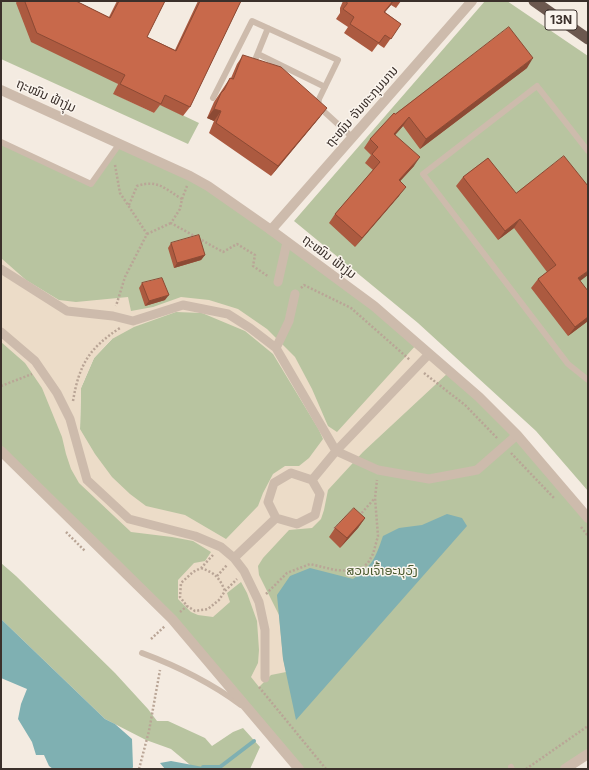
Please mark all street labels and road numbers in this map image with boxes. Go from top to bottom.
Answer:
road number: 13N [545,10,577,30]
street label: ຖະໜົນ ຈັນທະກຸມມານ [322,63,402,151]
street label: ຖະໝົນ ຟ້າງຸ່ມ [14,76,78,116]
street label: ຖະໝົນ ຟ້າງຸ່ມ [299,232,359,282]

